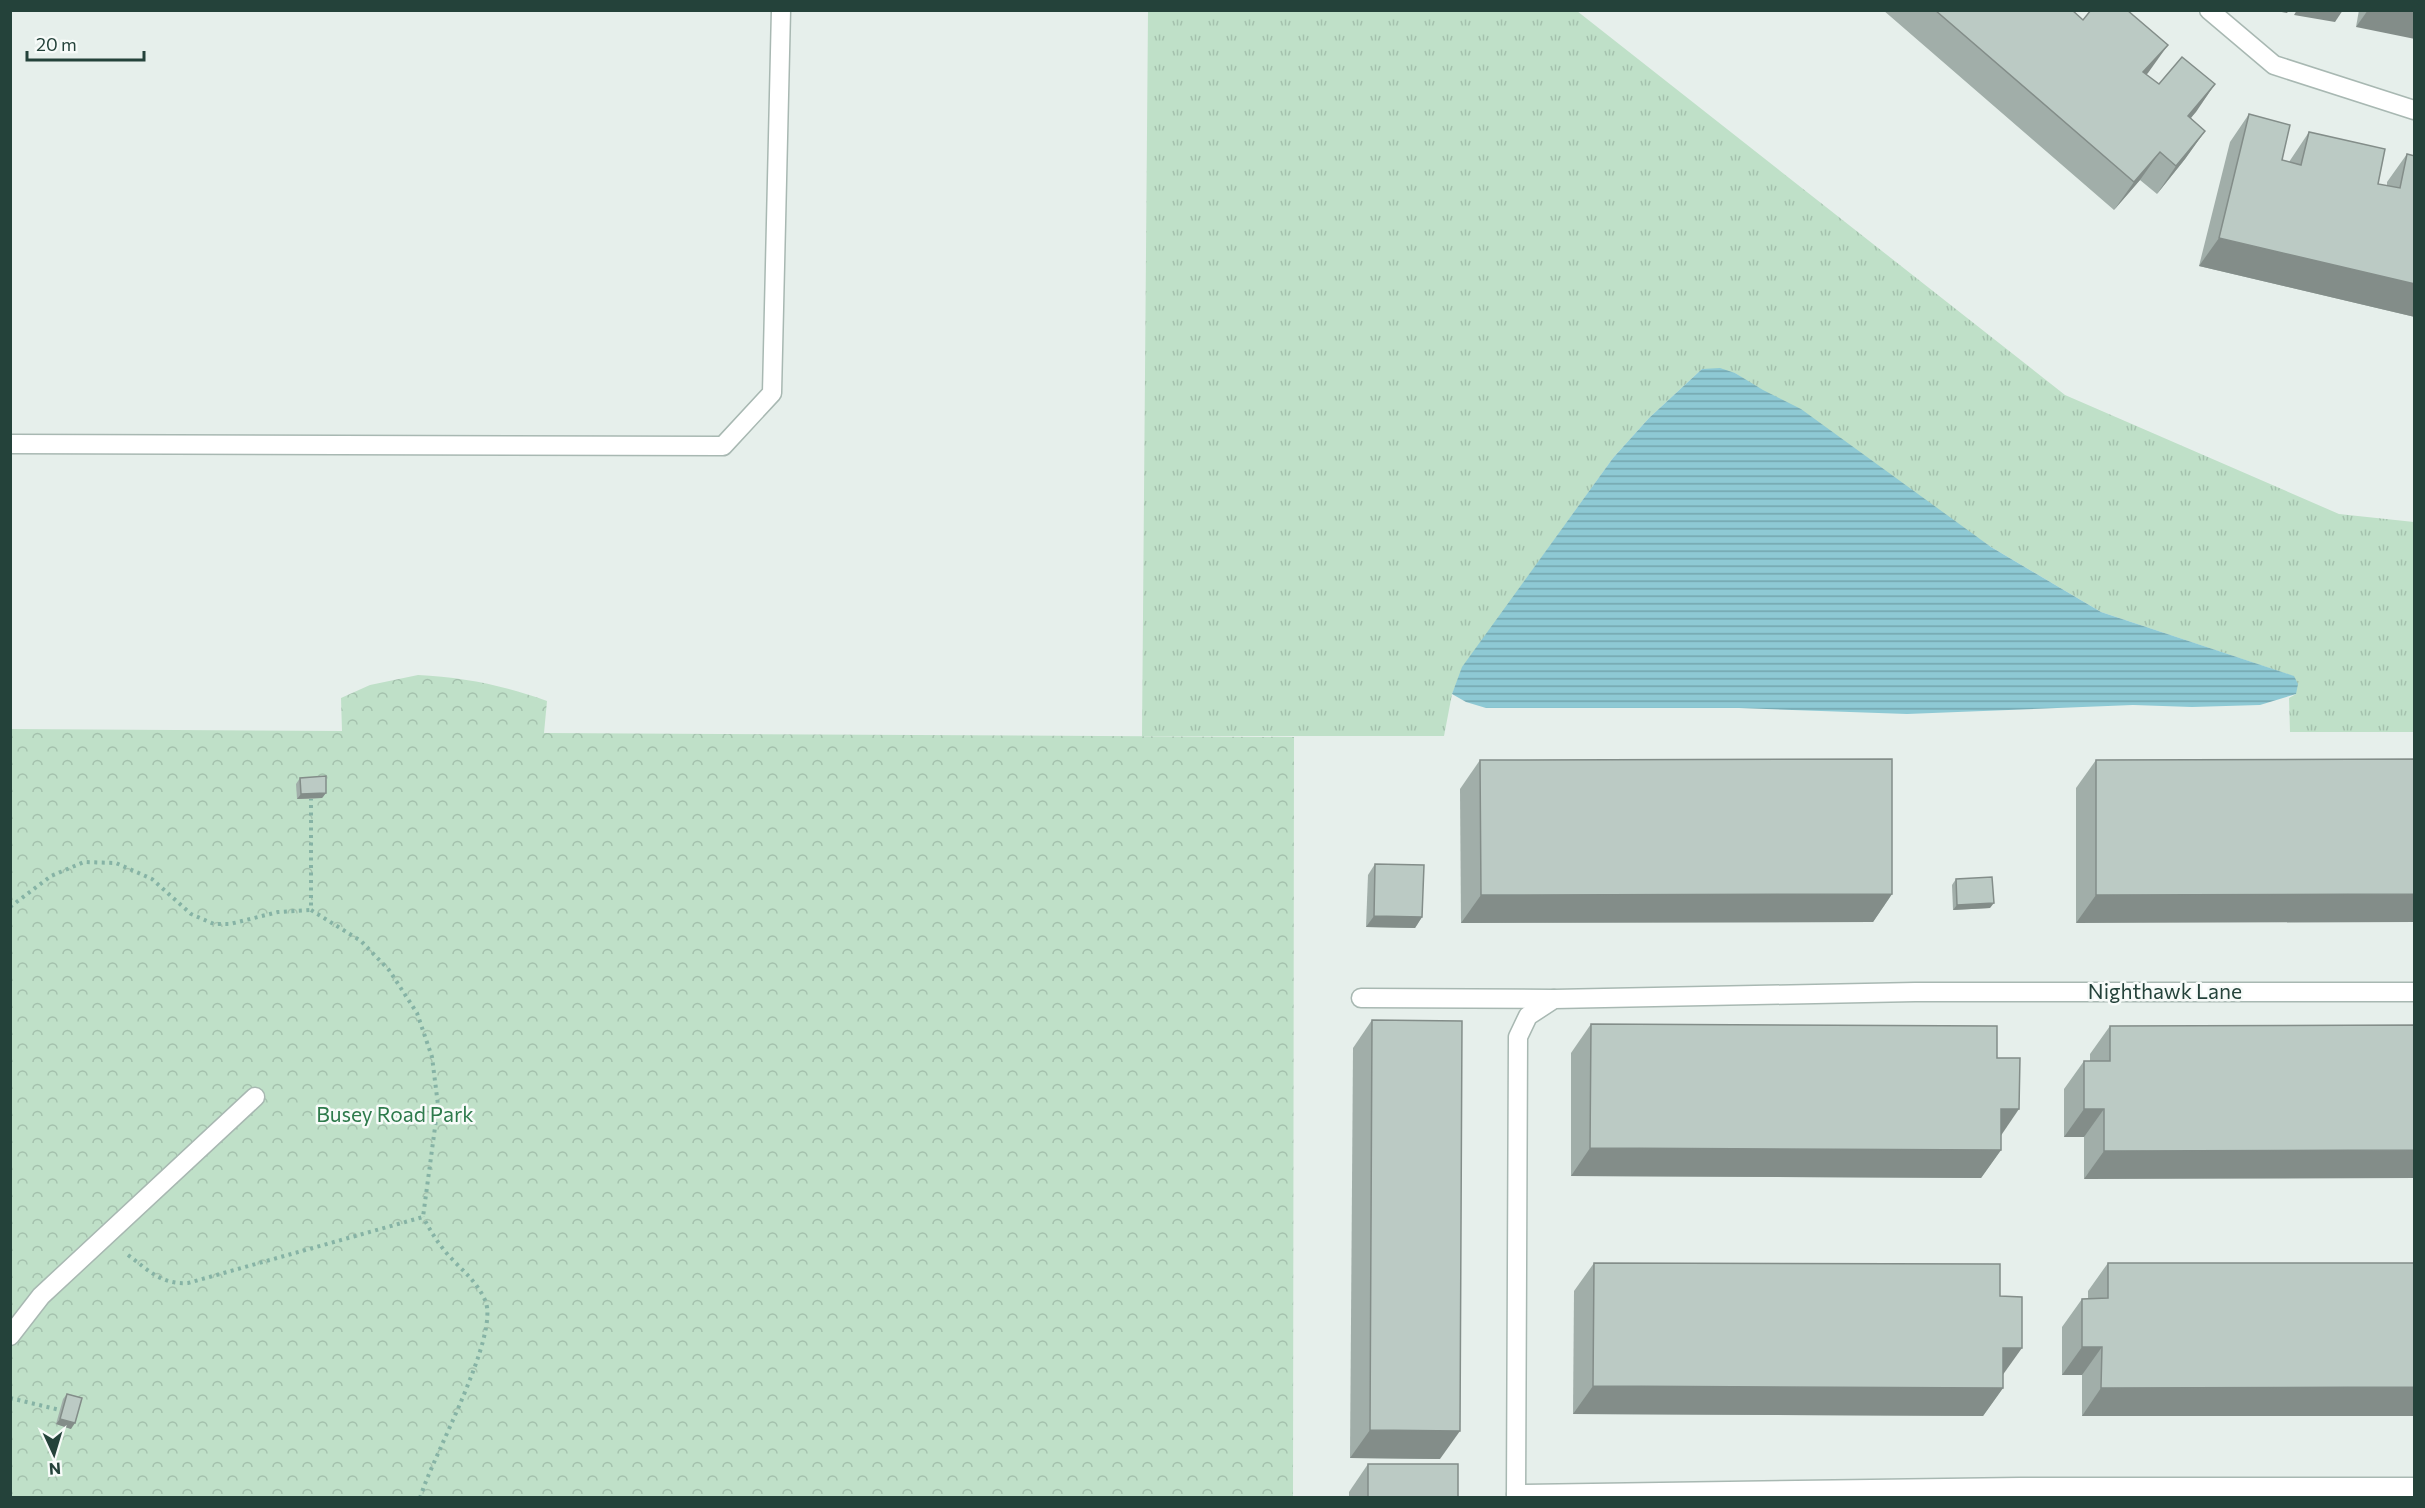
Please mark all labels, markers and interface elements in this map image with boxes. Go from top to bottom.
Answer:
scale bar [27,24,144,62]
text: 20 m [36,33,77,55]
street label: Nighthawk Lane [2088,978,2242,1003]
park label: Busey Road Park [316,1101,474,1126]
north arrow [24,1424,84,1484]
text: N [48,1460,62,1479]

